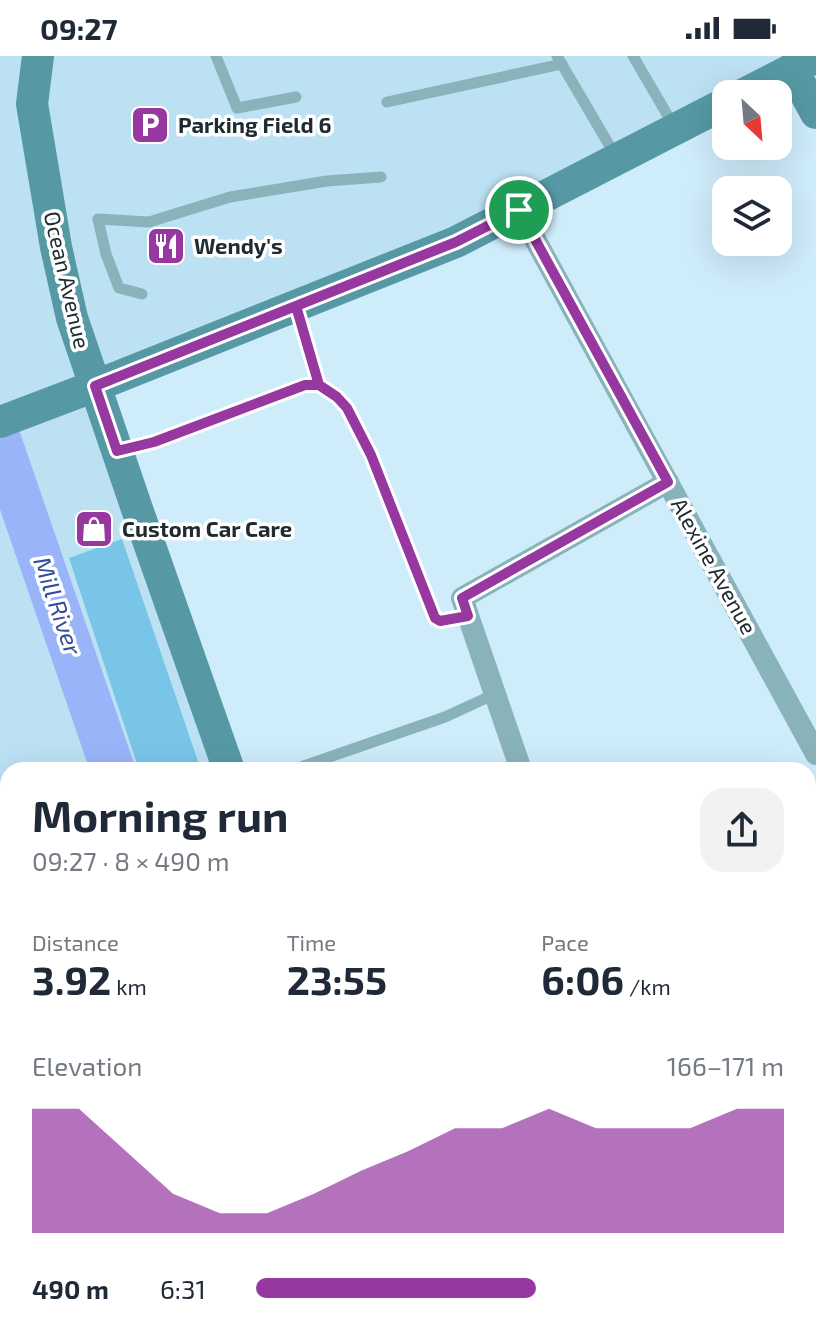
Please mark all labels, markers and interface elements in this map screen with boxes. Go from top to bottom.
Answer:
text: 09:27 [40,10,118,46]
north arrow [712,80,792,160]
map controls [712,80,792,256]
parking icon: Parking Field 6 [129,104,171,146]
place label: Parking Field 6 [178,111,331,137]
pin [485,176,553,244]
button: layers [712,176,792,256]
icon: arrive [497,188,541,232]
street label: Ocean Avenue [40,209,96,351]
restaurant icon: Wendy's [145,225,187,267]
place label: Wendy's [194,232,283,259]
street label: Alexine Avenue [667,493,763,638]
shop icon: Custom Car Care [73,508,115,550]
place label: Custom Car Care [122,515,292,541]
water label: Mill River [28,553,89,659]
text: Morning run [32,788,288,841]
button: share [700,788,784,872]
text: 09:27 · 8 × 490 m [32,845,229,876]
text: Distance [32,929,119,955]
text: Time [287,929,336,955]
text: Pace [541,929,589,955]
text: 3.92 [32,955,111,1003]
text: 23:55 [287,955,387,1003]
text: 6:06 [541,955,624,1003]
text: km [111,973,147,999]
text: /km [624,973,671,999]
text: Elevation [32,1050,142,1081]
text: 166–171 m [667,1050,784,1081]
text: 490 m [32,1273,109,1304]
text: 6:31 [160,1273,206,1304]

